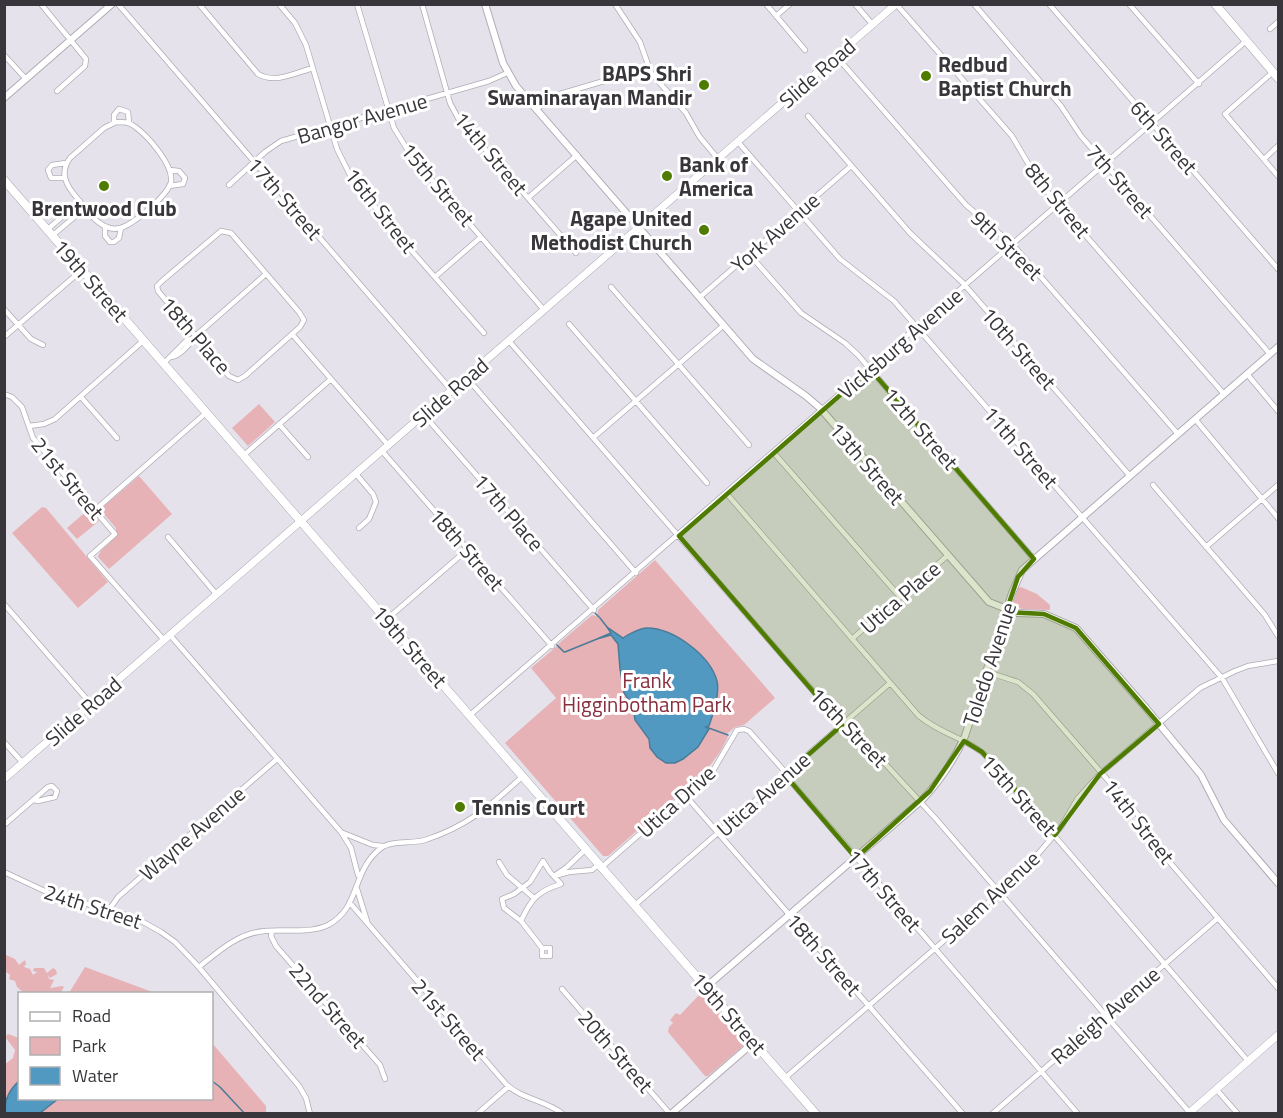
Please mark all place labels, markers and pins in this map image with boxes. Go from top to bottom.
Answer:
place label: Redbud Baptist Church [938,48,1072,104]
place label: BAPS Shri Swaminarayan Mandir [488,57,692,113]
marker: Redbud Baptist Church [919,69,933,83]
marker: BAPS Shri Swaminarayan Mandir [697,78,711,92]
place label: Bank of America [679,148,754,204]
marker: Bank of America [660,169,674,183]
marker: Brentwood Club [97,179,111,193]
place label: Brentwood Club [31,192,177,224]
place label: Agape United Methodist Church [530,202,692,258]
marker: Agape United Methodist Church [697,223,711,237]
place label: Tennis Court [472,791,585,823]
marker: Tennis Court [453,800,467,814]

